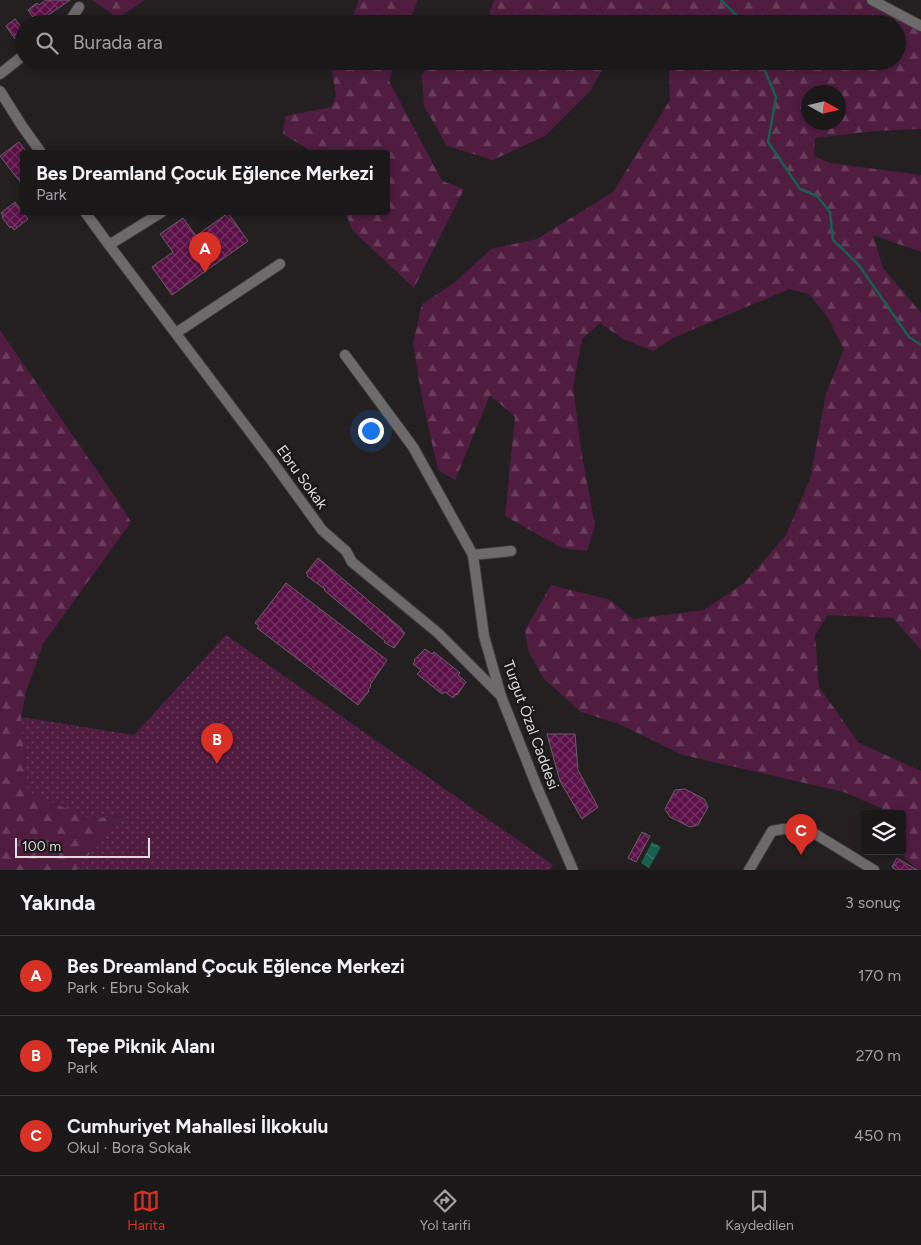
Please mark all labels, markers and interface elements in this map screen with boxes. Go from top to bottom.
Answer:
search box [15,15,906,70]
icon: search [33,29,61,57]
text: Burada ara [73,31,163,54]
north arrow [801,85,846,130]
popup [20,150,390,215]
text: Bes Dreamland Çocuk Eğlence Merkezi [36,162,374,185]
text: Park [36,185,67,204]
pin: A [189,232,221,273]
your location [358,418,384,444]
street label: Ebru Sokak [273,441,332,513]
street label: Turgut Özal Caddesi [499,658,563,792]
pin: B [201,723,233,764]
map controls [861,810,906,855]
button: layers [861,810,906,855]
pin: C [785,814,817,855]
scale bar [15,835,150,858]
text: 100 m [22,838,61,855]
text: Yakında [20,890,95,915]
text: 3 sonuç [845,893,901,912]
text: Bes Dreamland Çocuk Eğlence Merkezi [67,955,405,978]
text: A [30,966,42,985]
text: 170 m [858,966,901,985]
text: Park · Ebru Sokak [67,978,189,997]
text: Tepe Piknik Alanı [67,1035,215,1058]
text: B [31,1046,41,1065]
text: 270 m [856,1046,901,1065]
text: Park [67,1058,97,1077]
text: Cumhuriyet Mahallesi İlkokulu [67,1115,328,1138]
text: C [30,1126,42,1145]
text: 450 m [854,1126,901,1145]
text: Okul · Bora Sokak [67,1138,191,1157]
tab: Harita [127,1187,165,1234]
tab: Yol tarifi [420,1187,471,1234]
tab: Kaydedilen [725,1187,794,1234]

